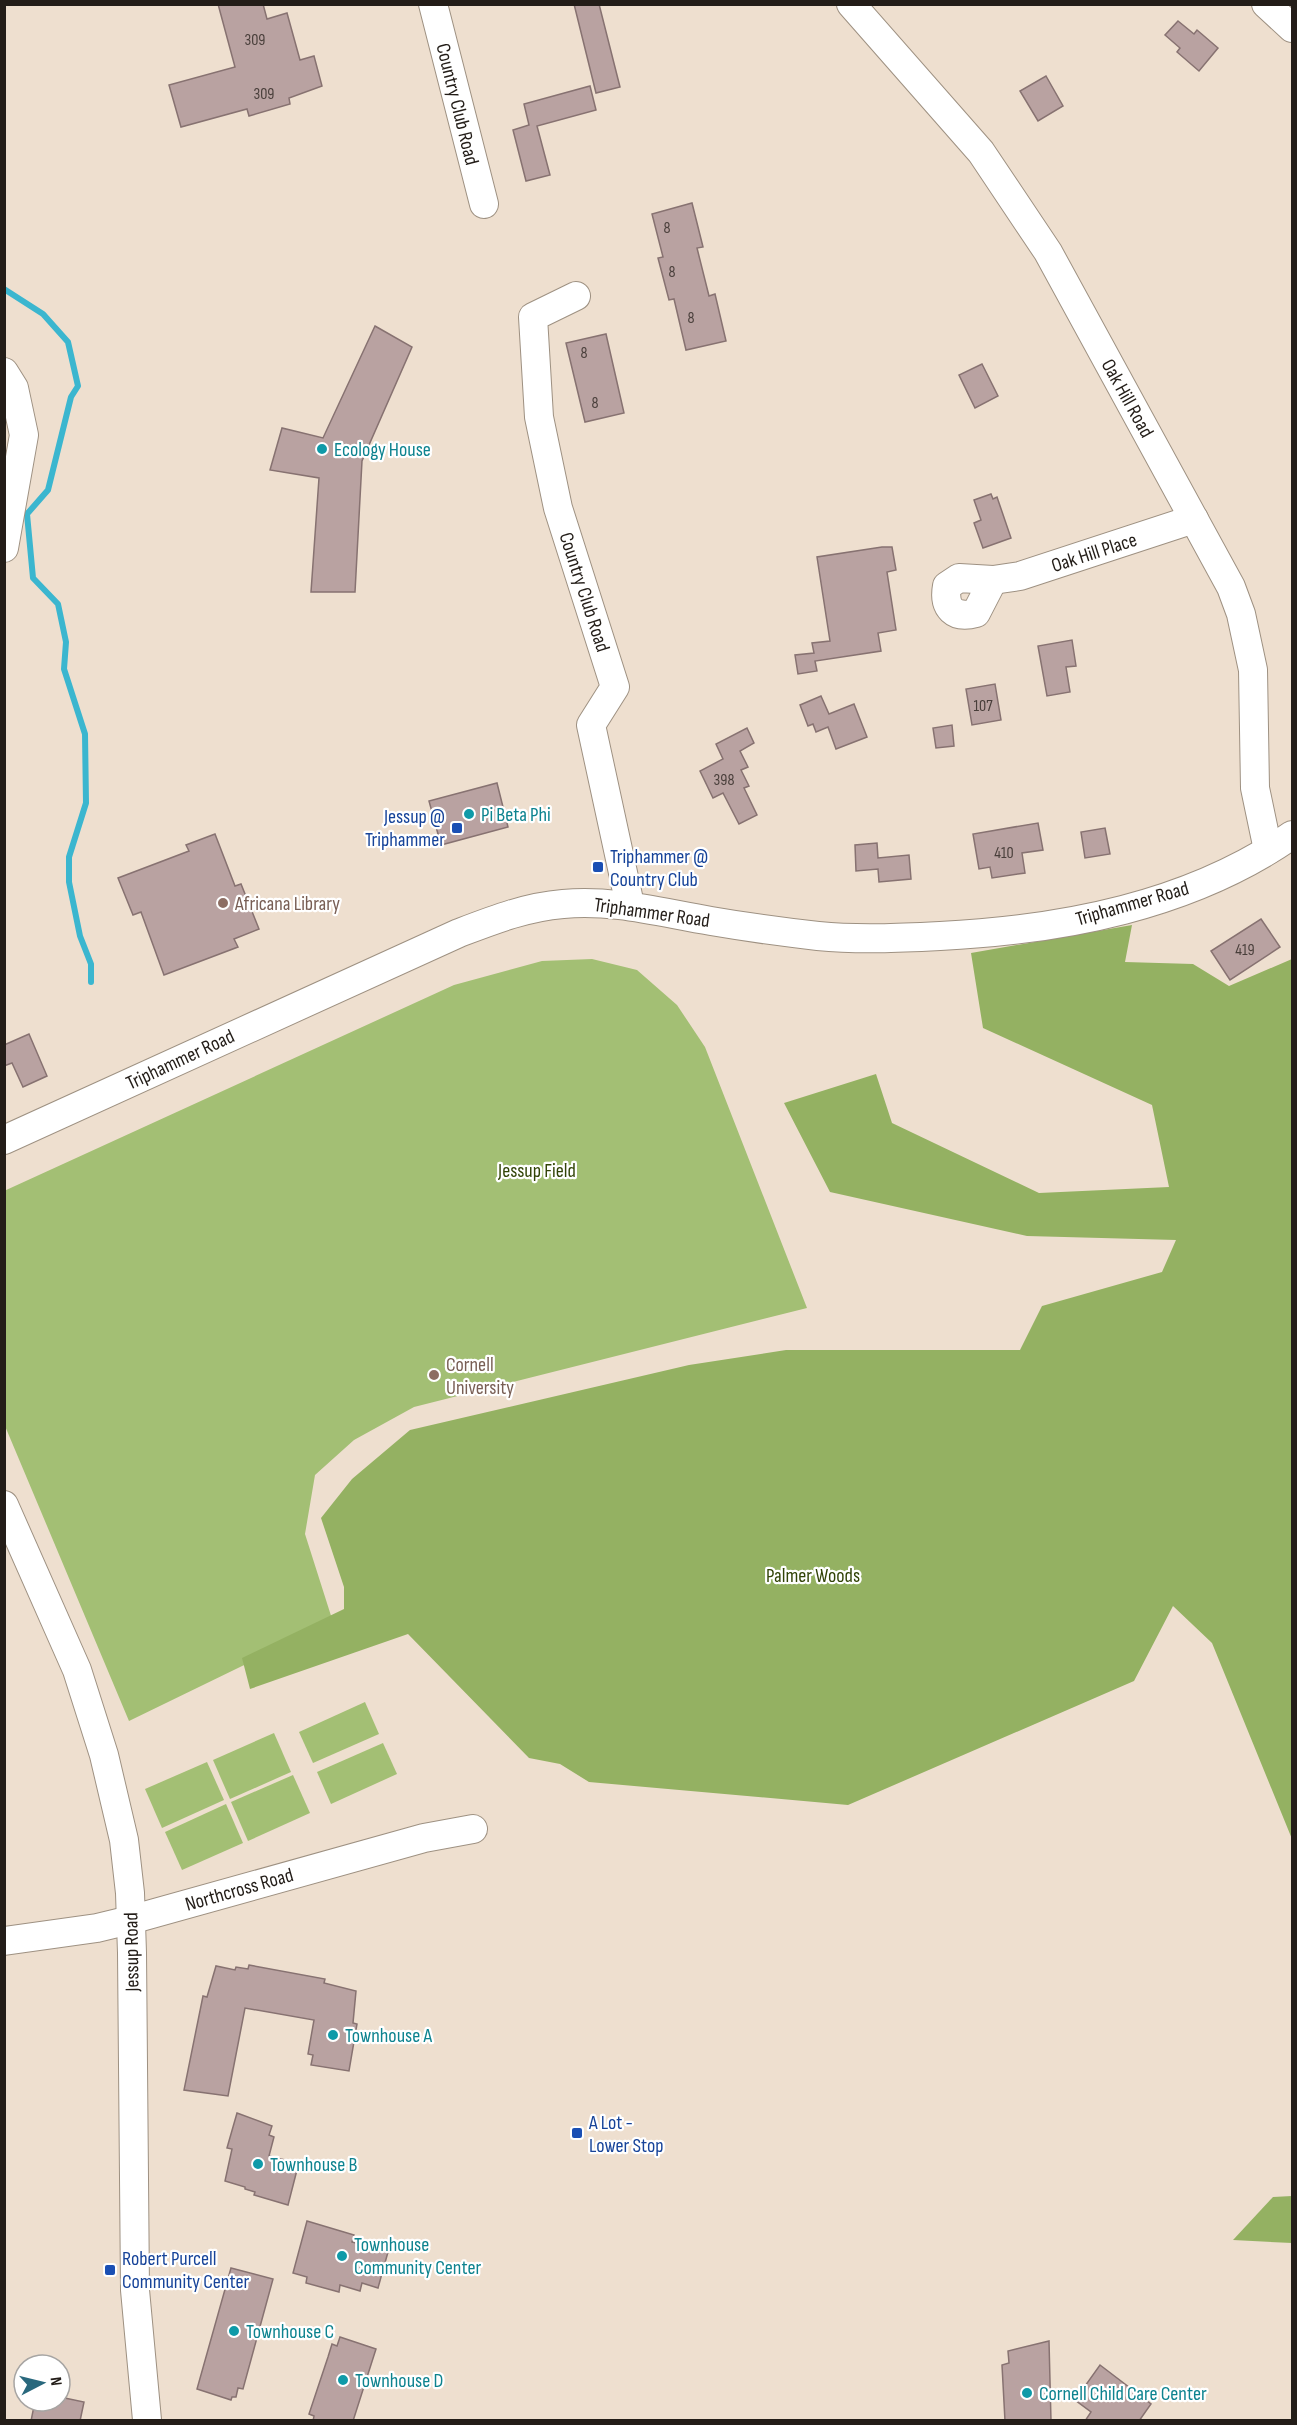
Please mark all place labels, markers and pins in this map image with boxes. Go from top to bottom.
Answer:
place label: Ecology House [334,438,431,462]
marker: Ecology House [315,442,329,456]
place label: Pi Beta Phi [481,803,551,827]
place label: Jessup @ Triphammer [365,805,445,852]
marker: Pi Beta Phi [462,807,476,821]
marker: Jessup @ Triphammer [450,821,464,835]
place label: Triphammer @ Country Club [610,845,708,892]
marker: Triphammer @ Country Club [591,860,605,874]
place label: Africana Library [234,892,340,916]
marker: Africana Library [216,896,230,910]
place label: Cornell University [446,1353,514,1400]
marker: Cornell University [427,1368,441,1382]
place label: Townhouse A [345,2024,432,2048]
marker: Townhouse A [326,2028,340,2042]
place label: A Lot - Lower Stop [588,2111,664,2158]
marker: A Lot - Lower Stop [570,2126,584,2140]
place label: Townhouse B [270,2153,357,2177]
marker: Townhouse B [251,2157,265,2171]
place label: Townhouse Community Center [354,2233,481,2280]
place label: Robert Purcell Community Center [122,2247,249,2294]
marker: Townhouse Community Center [335,2249,349,2263]
marker: Robert Purcell Community Center [103,2263,117,2277]
place label: Townhouse C [246,2320,334,2344]
marker: Townhouse C [227,2324,241,2338]
place label: Townhouse D [355,2369,443,2393]
marker: Townhouse D [336,2373,350,2387]
place label: Cornell Child Care Center [1039,2382,1207,2406]
marker: Cornell Child Care Center [1020,2386,1034,2400]

